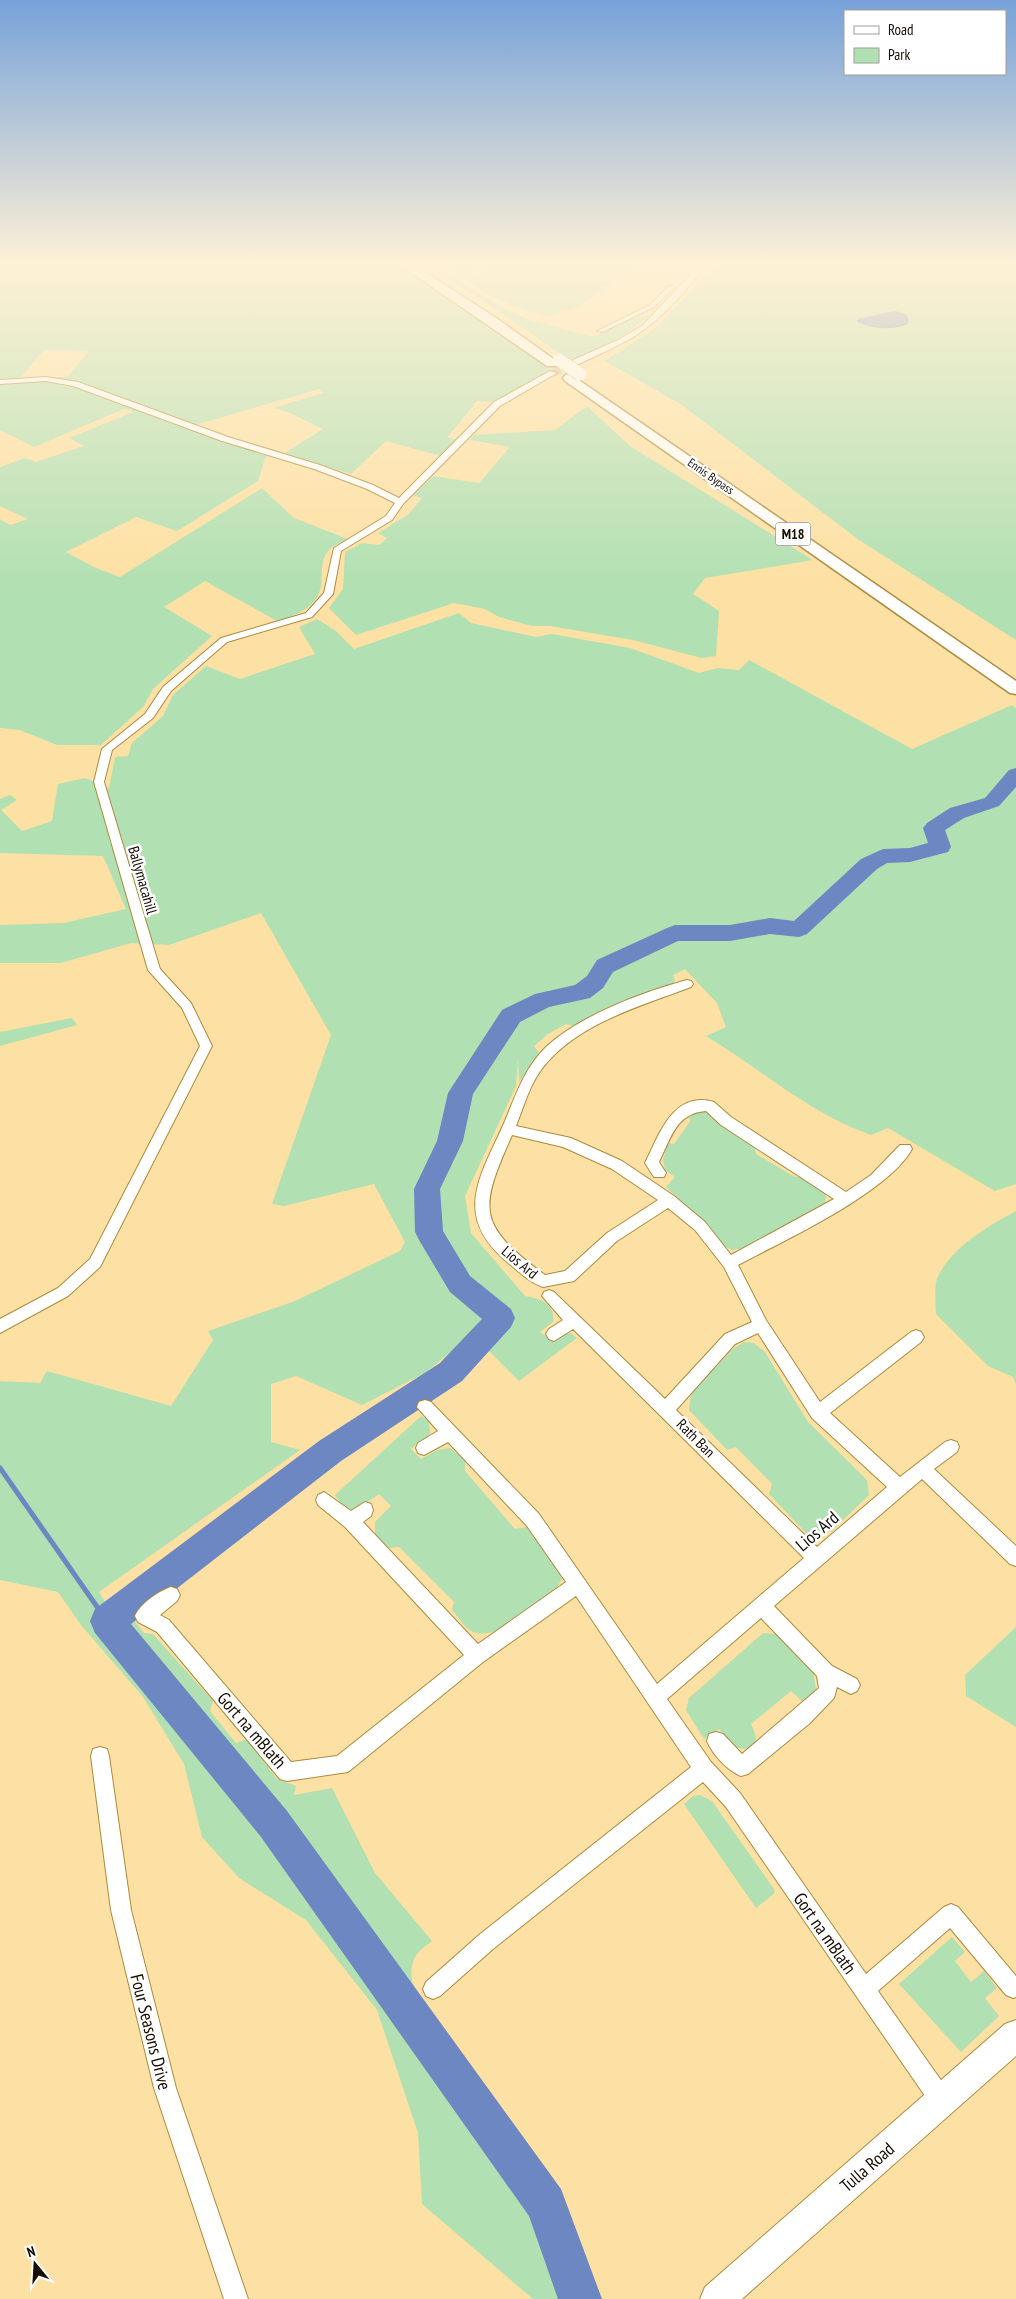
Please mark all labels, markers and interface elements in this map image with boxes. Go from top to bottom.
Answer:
legend [844,10,1006,75]
text: Road [888,20,914,39]
text: Park [888,45,910,64]
street label: Ennis Bypass [685,455,737,497]
road number: M18 [776,522,810,546]
street label: Ballymacahill [124,844,162,917]
street label: Lios Ard [498,1241,542,1283]
street label: Rath Ban [673,1415,719,1461]
street label: Lios Ard [791,1506,843,1556]
street label: Gort na mBlath [212,1687,292,1773]
street label: Gort na mBlath [789,1888,861,1978]
street label: Four Seasons Drive [126,1972,176,2092]
street label: Tulla Road [835,2137,899,2197]
north arrow [10,2239,60,2289]
text: N [25,2242,37,2261]

